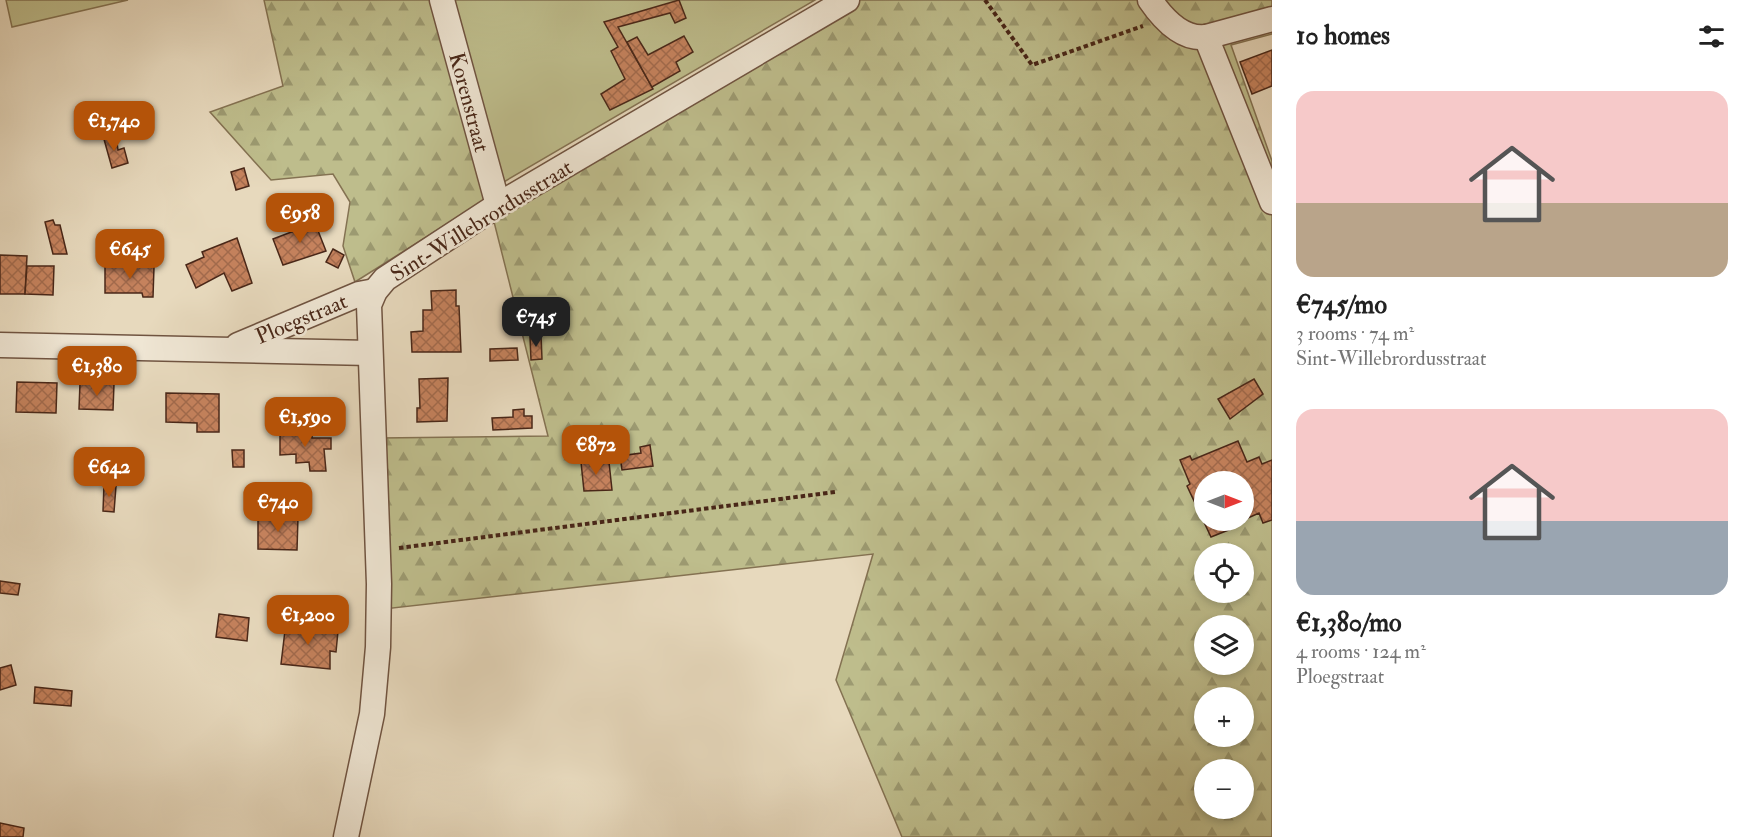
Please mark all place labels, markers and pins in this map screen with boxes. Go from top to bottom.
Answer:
pin: €1,740 [65,101,163,152]
pin: €958 [264,193,336,244]
pin: €645 [94,229,166,280]
pin: €745 [500,297,572,348]
pin: €1,380 [48,346,146,397]
pin: €1,590 [256,397,354,448]
pin: €872 [560,425,632,476]
pin: €642 [73,447,145,498]
pin: €740 [242,482,314,533]
pin: €1,200 [259,595,357,646]

